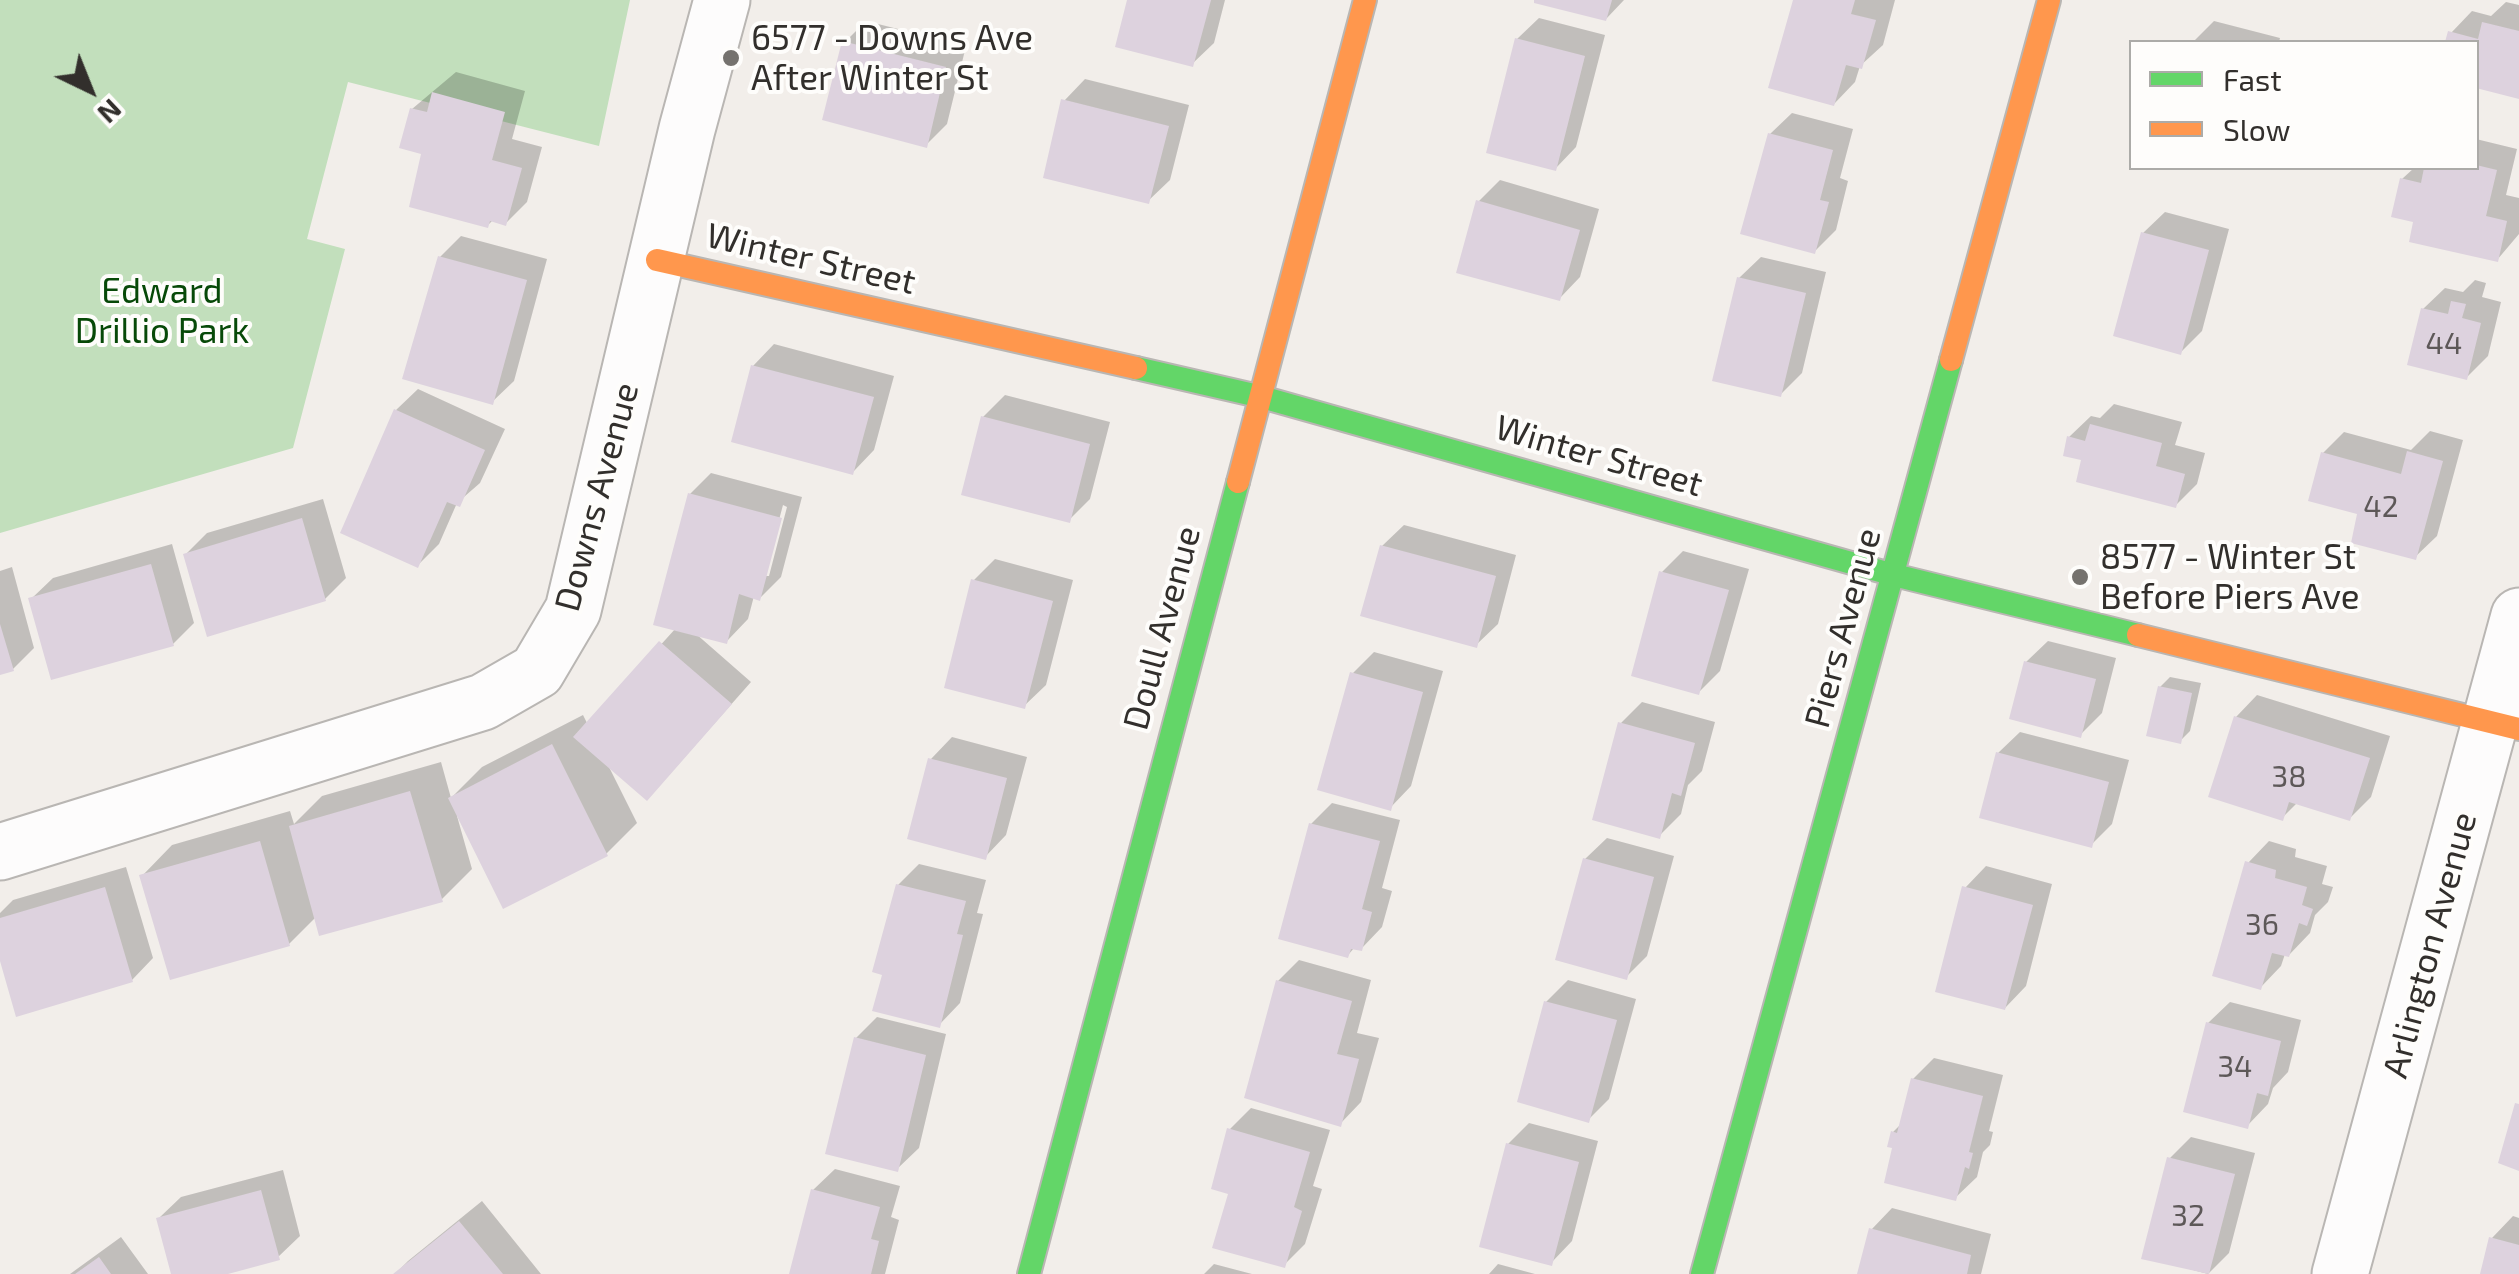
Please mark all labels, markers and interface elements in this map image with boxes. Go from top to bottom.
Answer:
place label: 6577 - Downs Ave After Winter St [751,17,1033,99]
north arrow [40,40,140,140]
legend [2129,40,2479,170]
marker: 6577 - Downs Ave After Winter St [720,47,742,69]
text: Fast [2223,61,2282,97]
text: N [91,93,129,131]
text: Slow [2223,111,2290,147]
street label: Winter Street [702,215,920,303]
park label: Edward Drillio Park [75,270,249,352]
house number: 44 [2426,326,2462,362]
street label: Downs Avenue [546,378,648,616]
street label: Winter Street [1491,406,1707,506]
house number: 42 [2363,489,2399,525]
street label: Doull Avenue [1115,522,1209,734]
street label: Piers Avenue [1796,524,1890,732]
place label: 8577 - Winter St Before Piers Ave [2100,536,2360,618]
marker: 8577 - Winter St Before Piers Ave [2069,566,2091,588]
house number: 38 [2272,759,2306,795]
street label: Arlington Avenue [2374,808,2486,1082]
house number: 36 [2245,907,2279,943]
house number: 34 [2217,1049,2253,1085]
house number: 32 [2171,1198,2205,1234]

